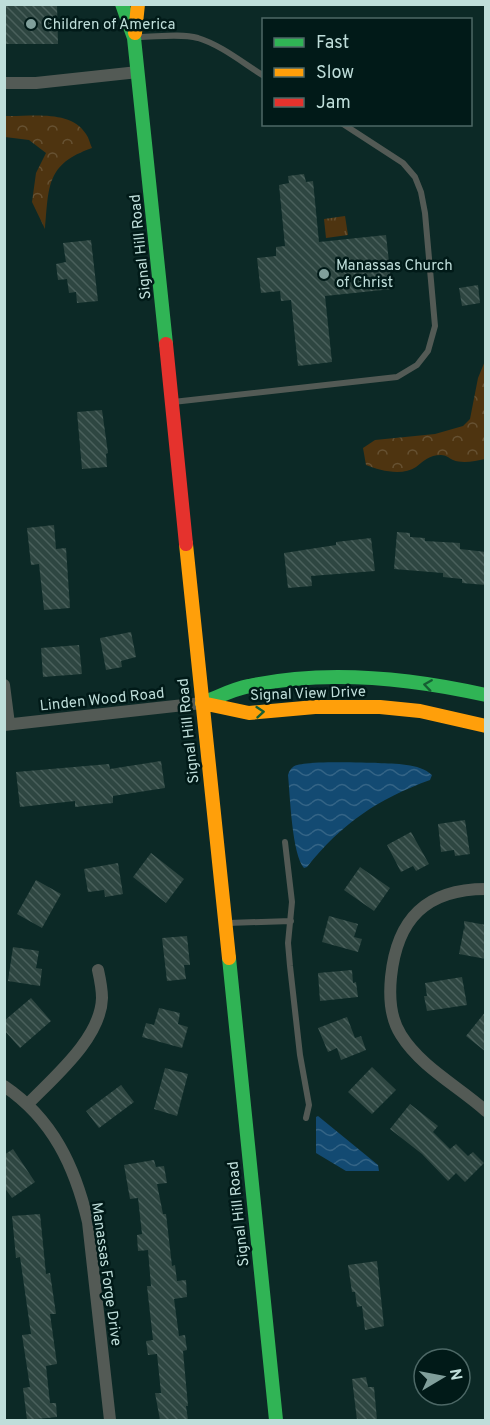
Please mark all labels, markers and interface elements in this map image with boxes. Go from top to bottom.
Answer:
place label: Children of America [43,16,175,35]
marker: Children of America [24,17,38,31]
legend [262,18,472,126]
text: Fast [316,32,349,55]
text: Slow [316,62,354,85]
text: Jam [316,92,351,115]
street label: Signal Hill Road [127,193,156,300]
place label: Manassas Church of Christ [336,257,453,293]
marker: Manassas Church of Christ [317,267,331,281]
street label: Signal Hill Road [175,677,204,784]
one-way arrow [423,679,433,691]
street label: Signal View Drive [250,683,366,706]
street label: Linden Wood Road [39,684,166,716]
one-way arrow [255,706,264,719]
street label: Signal Hill Road [225,1160,254,1267]
street label: Manassas Forge Drive [86,1201,125,1347]
north arrow [412,1347,472,1407]
text: N [444,1367,466,1382]

